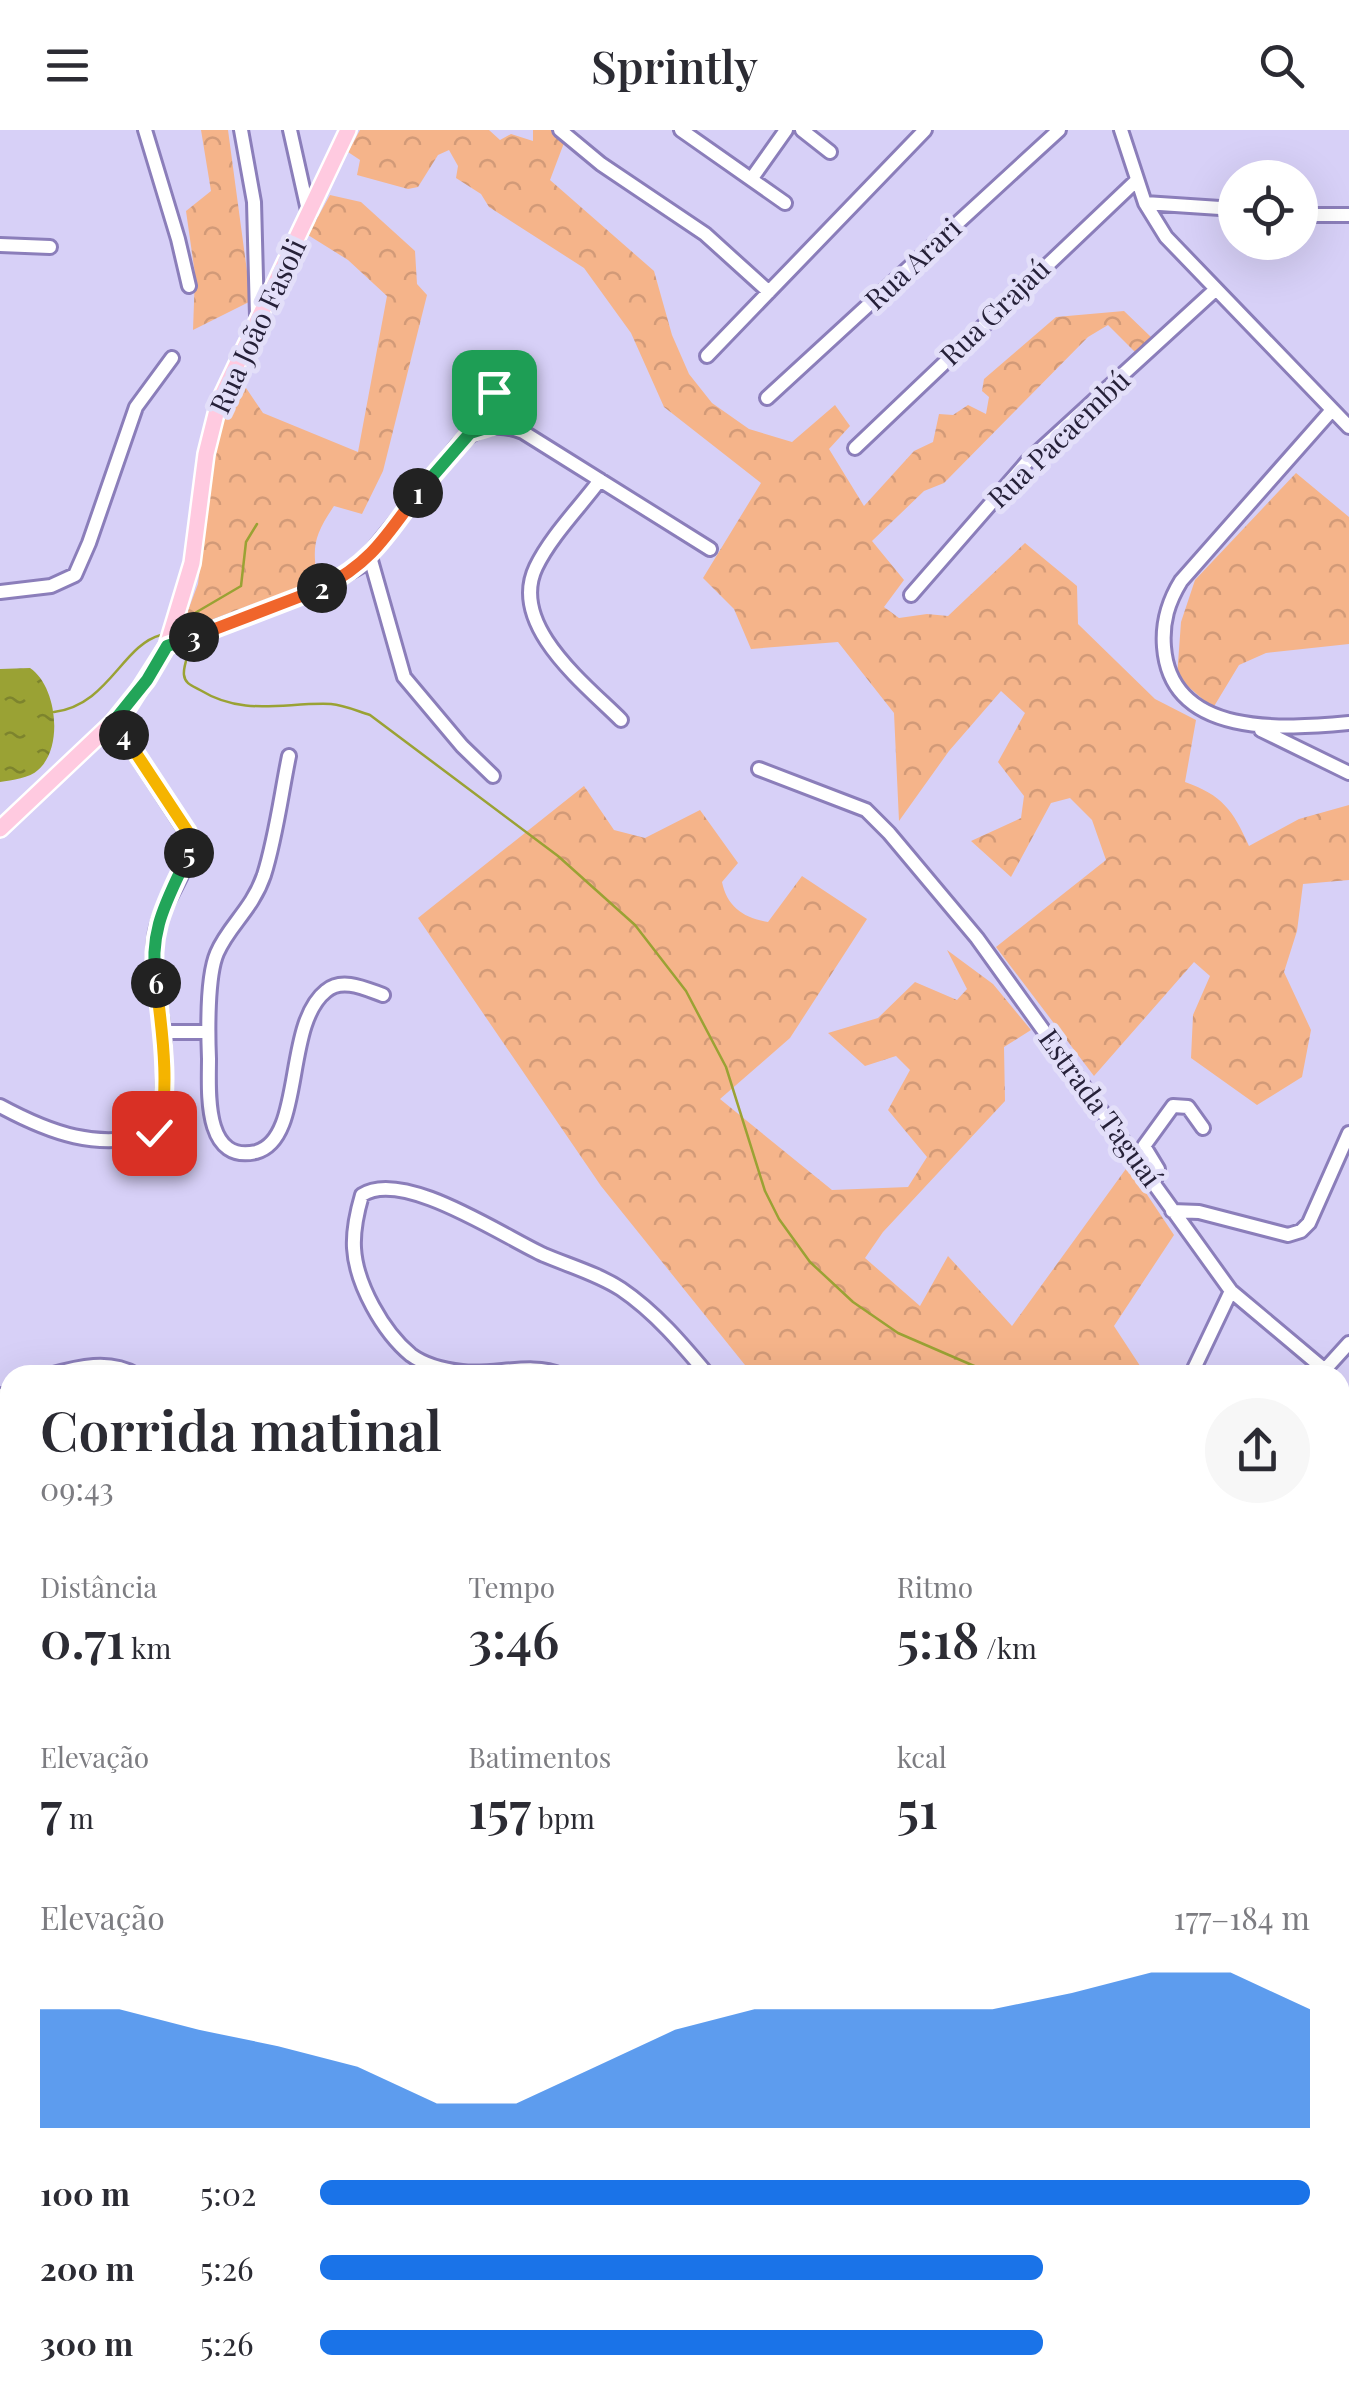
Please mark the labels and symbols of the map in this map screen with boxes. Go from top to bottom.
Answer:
street label: Rua Arari [856,209,968,317]
street label: Rua João Fasoli [200,232,313,419]
street label: Rua Grajaú [931,249,1057,372]
pin [452,350,537,435]
street label: Rua Pacaembú [979,361,1137,515]
pin: 1 [393,468,443,518]
pin: 2 [297,563,347,613]
pin: 3 [169,612,219,662]
pin: 4 [99,710,149,760]
pin: 5 [164,828,214,878]
pin: 6 [131,958,181,1008]
street label: Estrada Taguaí [1032,1021,1171,1193]
pin [112,1091,197,1176]

